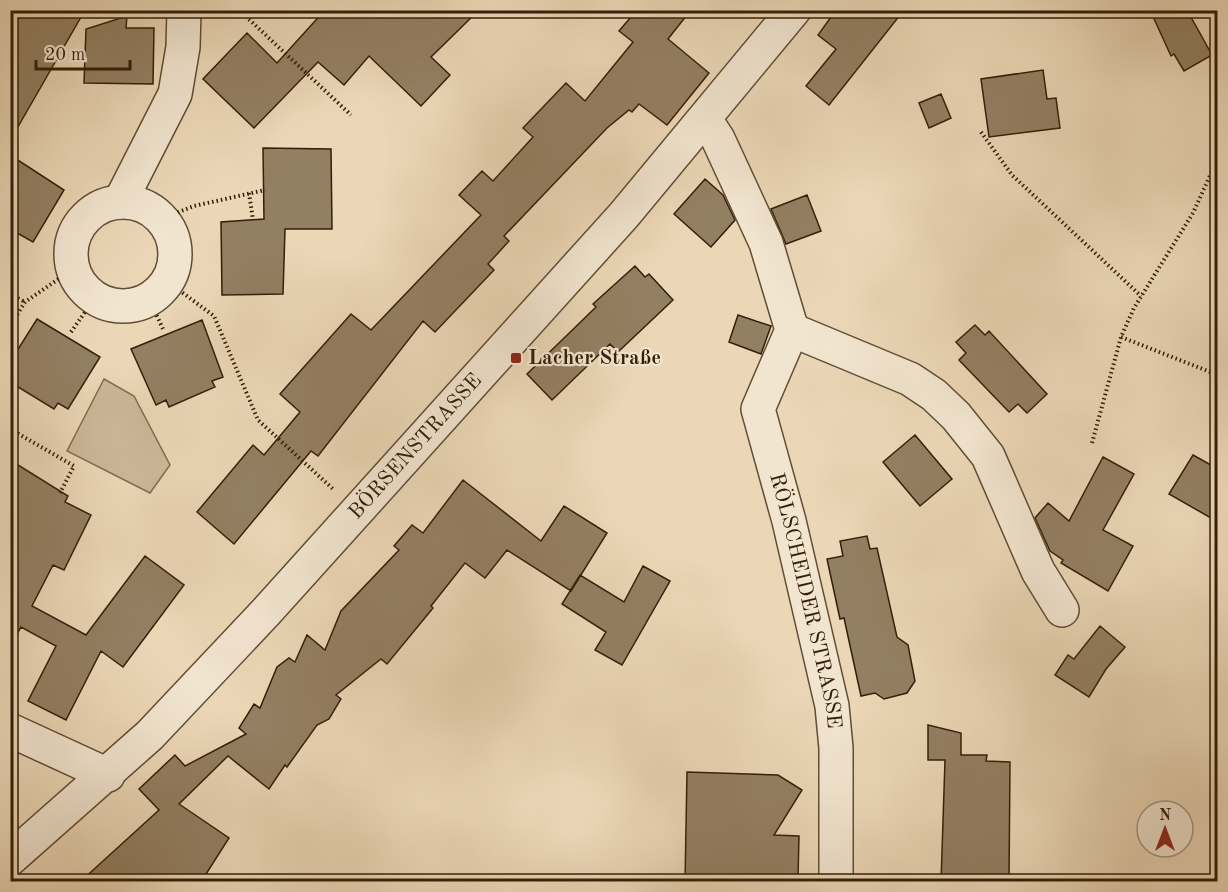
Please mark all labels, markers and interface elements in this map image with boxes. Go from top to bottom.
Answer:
scale bar [36,33,130,71]
text: 20 m [45,46,85,64]
place label: Lacher Straße [528,348,661,369]
marker: Lacher Straße [509,351,523,365]
street label: BÖRSENSTRASSE [345,370,486,523]
street label: RÖLSCHEIDER STRASSE [766,471,845,729]
north arrow [1135,799,1195,859]
text: N [1159,808,1172,824]

